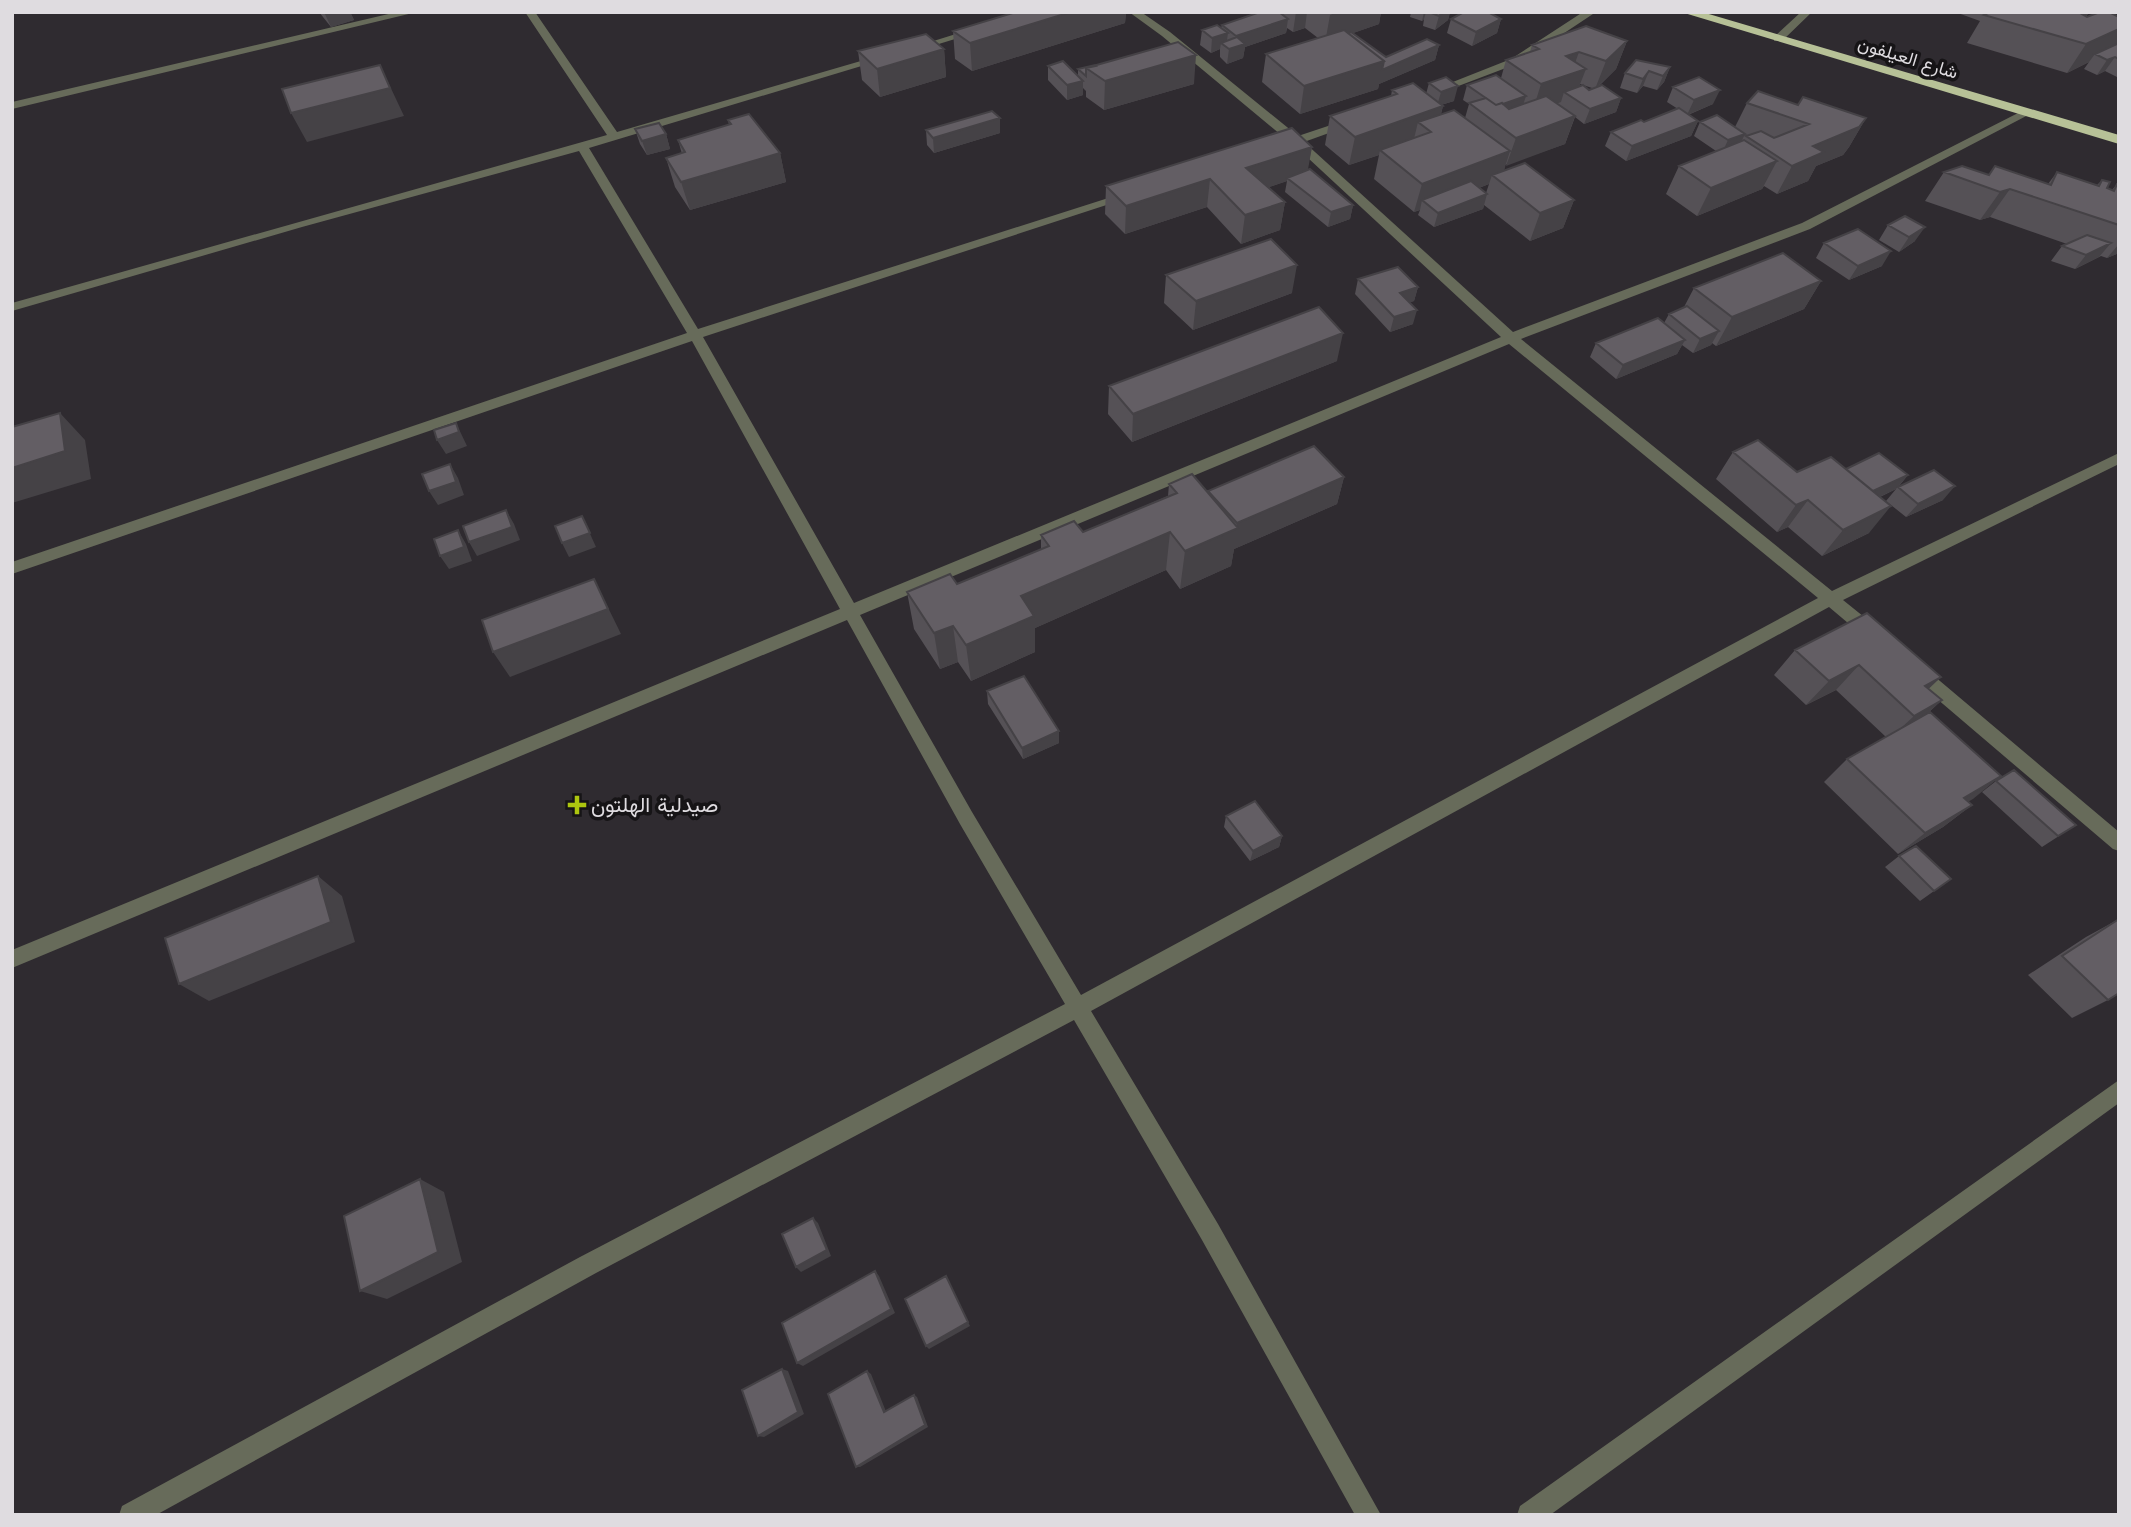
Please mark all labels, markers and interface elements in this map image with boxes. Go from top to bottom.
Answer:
street label: شارع العيلفون [1855,32,1961,85]
place label: صيدلية الهلتون [591,792,718,818]
marker: صيدلية الهلتون [569,797,585,813]

